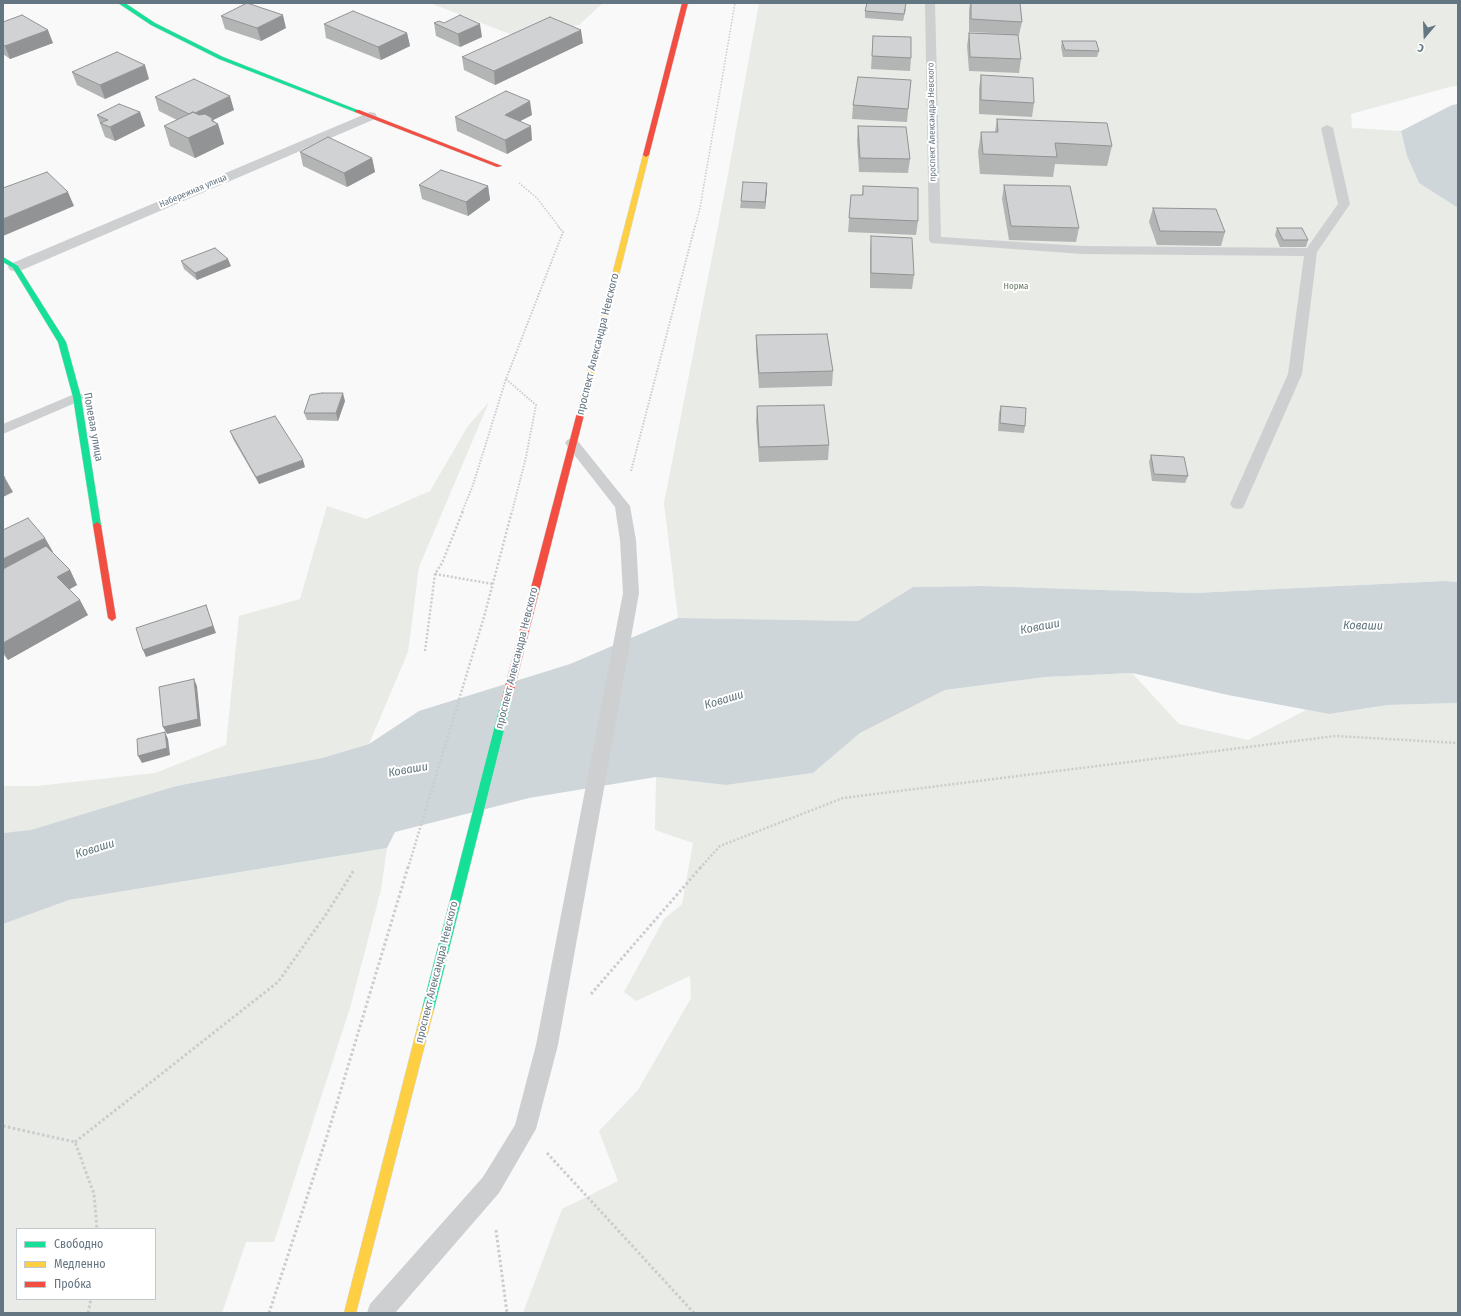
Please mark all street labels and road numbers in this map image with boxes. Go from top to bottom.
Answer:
street label: проспект Александра Невского [926,62,938,182]
street label: Набережная улица [158,172,228,210]
street label: проспект Александра Невского [574,272,622,416]
street label: Полевая улица [80,391,106,463]
street label: проспект Александра Невского [493,586,541,730]
street label: проспект Александра Невского [413,900,461,1044]

